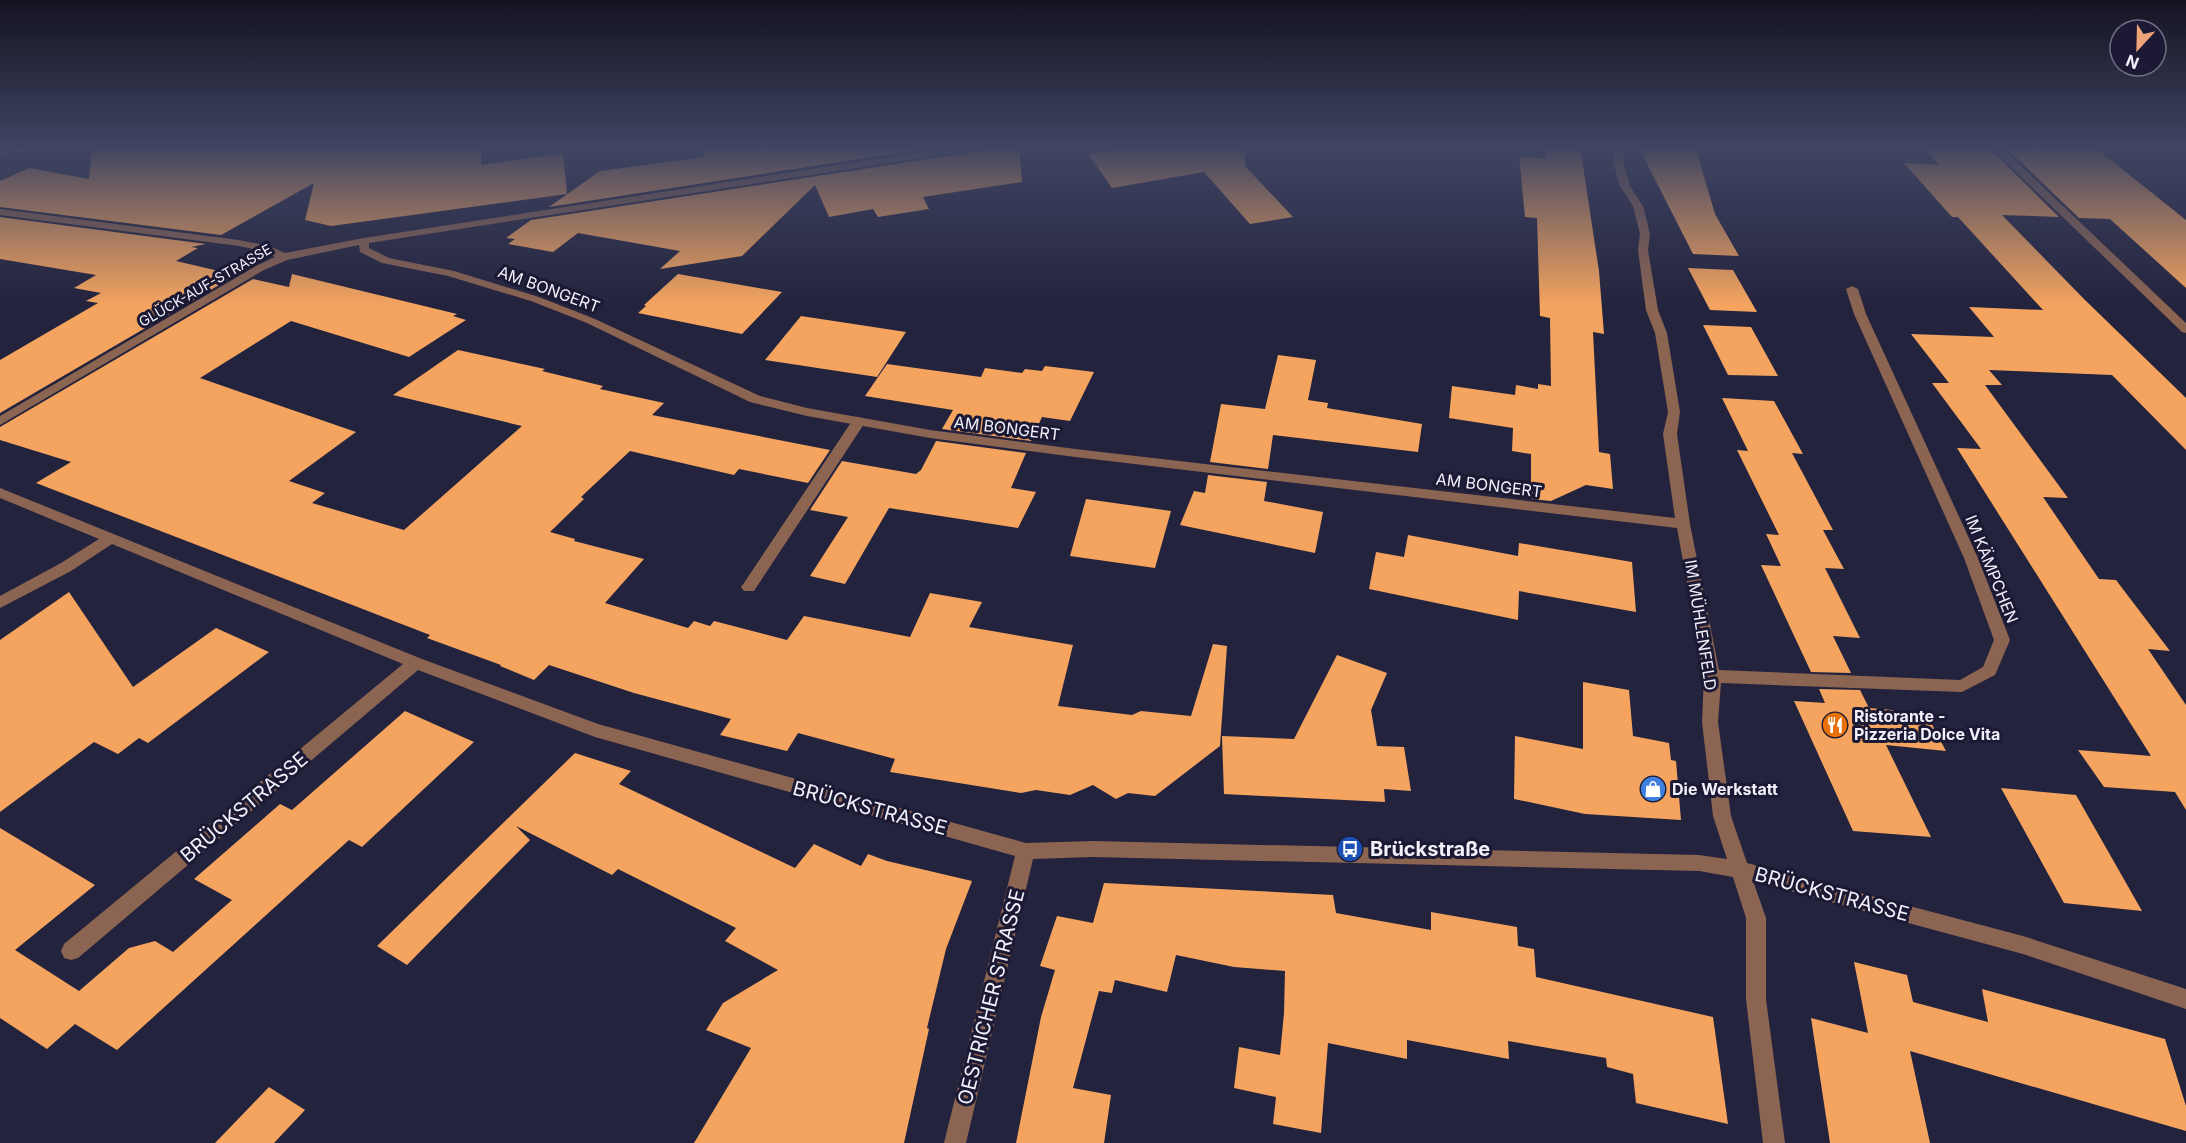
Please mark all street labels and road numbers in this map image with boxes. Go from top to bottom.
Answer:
street label: GLÜCK-AUF-STRASSE [136,240,274,330]
street label: AM BONGERT [495,261,603,317]
street label: AM BONGERT [953,412,1061,444]
street label: AM BONGERT [1435,469,1543,501]
street label: IM KÄMPCHEN [1961,512,2023,626]
street label: IM MÜHLENFELD [1681,558,1721,692]
street label: BRÜCKSTRASSE [175,747,313,867]
street label: BRÜCKSTRASSE [790,776,950,840]
street label: BRÜCKSTRASSE [1752,862,1912,926]
street label: OESTRICHER STRASSE [953,887,1029,1107]

